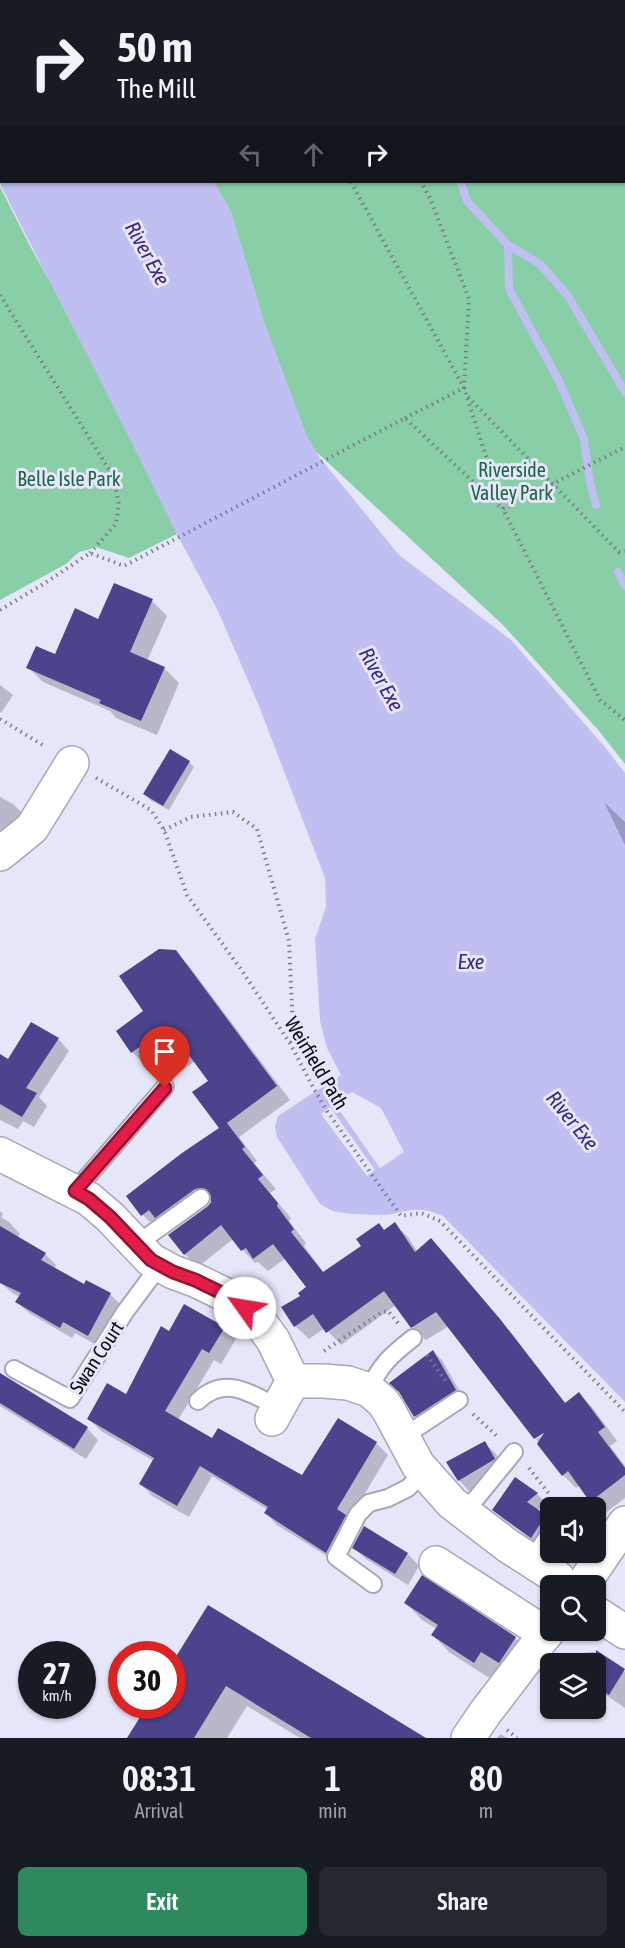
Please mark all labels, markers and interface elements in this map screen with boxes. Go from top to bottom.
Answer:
text: 50 m [117,23,192,71]
icon: right [18,24,96,102]
text: The Mill [117,73,196,104]
icon: left [234,138,267,171]
icon: ahead [297,138,330,171]
icon: right [360,138,393,171]
water label: River Exe [121,217,175,289]
park label: Riverside Valley Park [471,458,553,504]
park label: Belle Isle Park [17,467,121,490]
water label: River Exe [355,643,409,715]
water label: Exe [458,949,484,973]
street label: Weirfield Path [280,1013,354,1113]
pin [139,1026,190,1088]
icon: arrive [148,1035,181,1068]
water label: River Exe [542,1086,604,1154]
position arrow [213,1276,277,1340]
street label: Swan Court [64,1316,128,1397]
map controls [540,1497,606,1719]
button: sound [540,1497,606,1563]
button: search [540,1575,606,1641]
speed limit sign: 30 [108,1641,186,1719]
button: layers [540,1653,606,1719]
text: 27 [43,1656,71,1690]
text: km/h [42,1687,72,1704]
text: 08:31 [122,1757,196,1799]
text: 1 [324,1757,341,1799]
text: 80 [469,1757,503,1799]
text: Arrival [135,1799,184,1822]
text: min [318,1799,347,1822]
text: m [479,1799,493,1822]
button: Exit [18,1867,307,1936]
button: Share [319,1867,607,1936]

